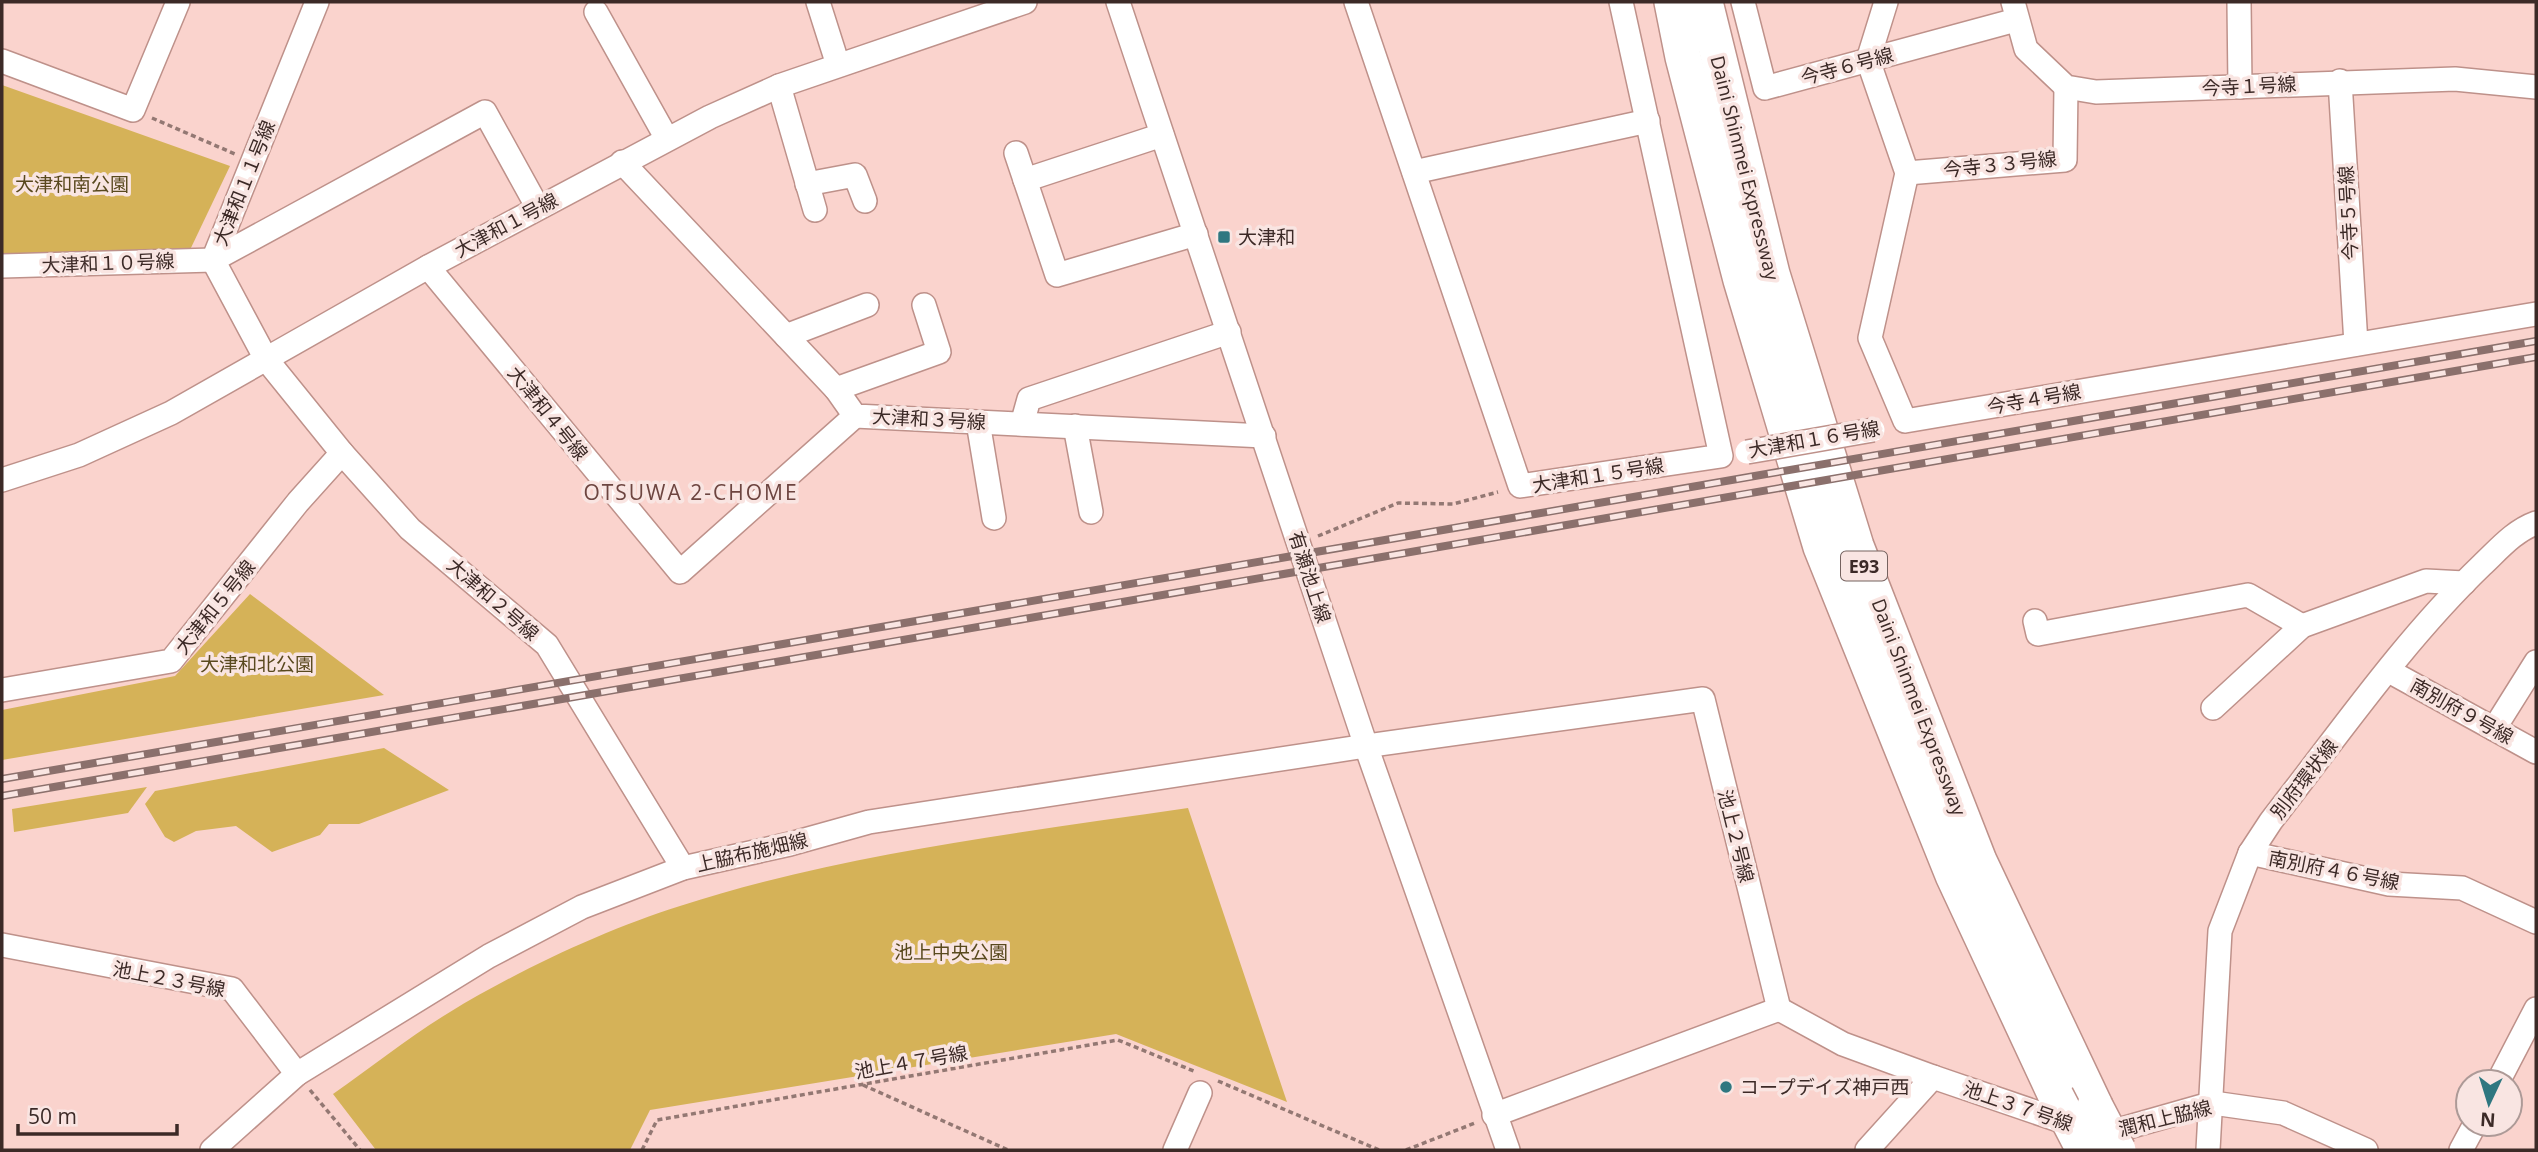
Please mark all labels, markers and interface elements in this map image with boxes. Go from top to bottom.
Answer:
street label: 今寺６号線 [1798,41,1896,91]
street label: Daini Shinmei Expressway [1705,53,1786,283]
street label: 今寺１号線 [2201,71,2297,101]
street label: 大津和１１号線 [207,116,281,250]
street label: 今寺３３号線 [1942,145,2058,183]
street label: 今寺５号線 [2333,165,2363,261]
park label: 大津和南公園 [15,171,129,197]
street label: 大津和１号線 [450,187,562,263]
place label: 大津和 [1238,224,1295,250]
marker: 大津和 [1216,229,1232,245]
street label: 大津和１０号線 [41,248,175,278]
street label: 大津和４号線 [502,361,594,465]
street label: 今寺４号線 [1985,378,2083,420]
street label: 大津和３号線 [871,403,987,435]
street label: 大津和１６号線 [1746,415,1882,463]
street label: 大津和１５号線 [1530,452,1666,498]
district label: OTSUWA 2-CHOME [583,478,799,506]
street label: 有瀬池上線 [1283,528,1337,626]
street label: 大津和２号線 [441,552,545,646]
road number: E93 [1841,552,1887,580]
street label: 大津和５号線 [169,555,261,659]
street label: Daini Shinmei Expressway [1866,595,1973,820]
park label: 大津和北公園 [200,651,314,677]
street label: 南別府９号線 [2406,672,2518,750]
street label: 別府環状線 [2265,734,2343,824]
street label: 池上２号線 [1712,787,1760,885]
street label: 上脇布施畑線 [694,827,810,877]
street label: 南別府４６号線 [2266,845,2402,895]
park label: 池上中央公園 [894,939,1008,965]
street label: 池上２３号線 [111,955,227,1003]
street label: 池上４７号線 [853,1039,969,1085]
north arrow [2454,1068,2524,1138]
place label: コープデイズ神戸西 [1740,1074,1909,1100]
street label: 池上３７号線 [1960,1075,2076,1137]
marker: コープデイズ神戸西 [1718,1079,1734,1095]
scale bar [18,1092,177,1136]
street label: 潤和上脇線 [2116,1094,2214,1142]
text: 50 m [28,1102,77,1130]
text: N [2479,1106,2496,1133]

